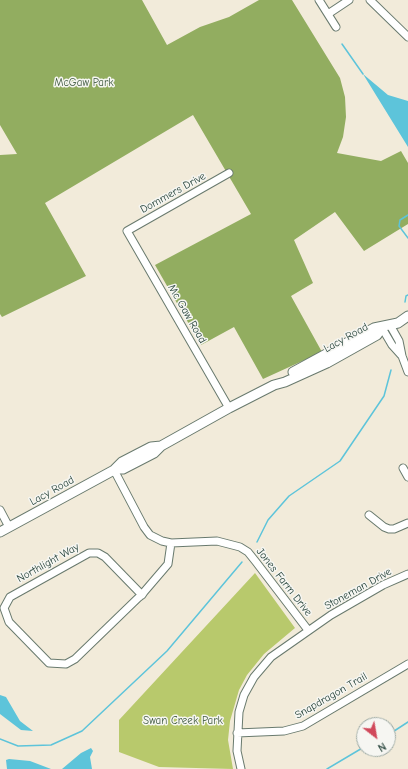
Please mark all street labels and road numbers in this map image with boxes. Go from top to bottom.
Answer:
street label: Dommers Drive [138,170,208,216]
street label: Mc Gaw Road [165,282,209,346]
street label: Lacy Road [322,320,370,356]
street label: Lacy Road [28,473,76,509]
street label: Northlight Way [14,540,82,586]
street label: Jones Farm Drive [253,545,315,619]
street label: Stoneman Drive [322,565,394,613]
street label: Snapdragon Trail [293,670,369,722]

